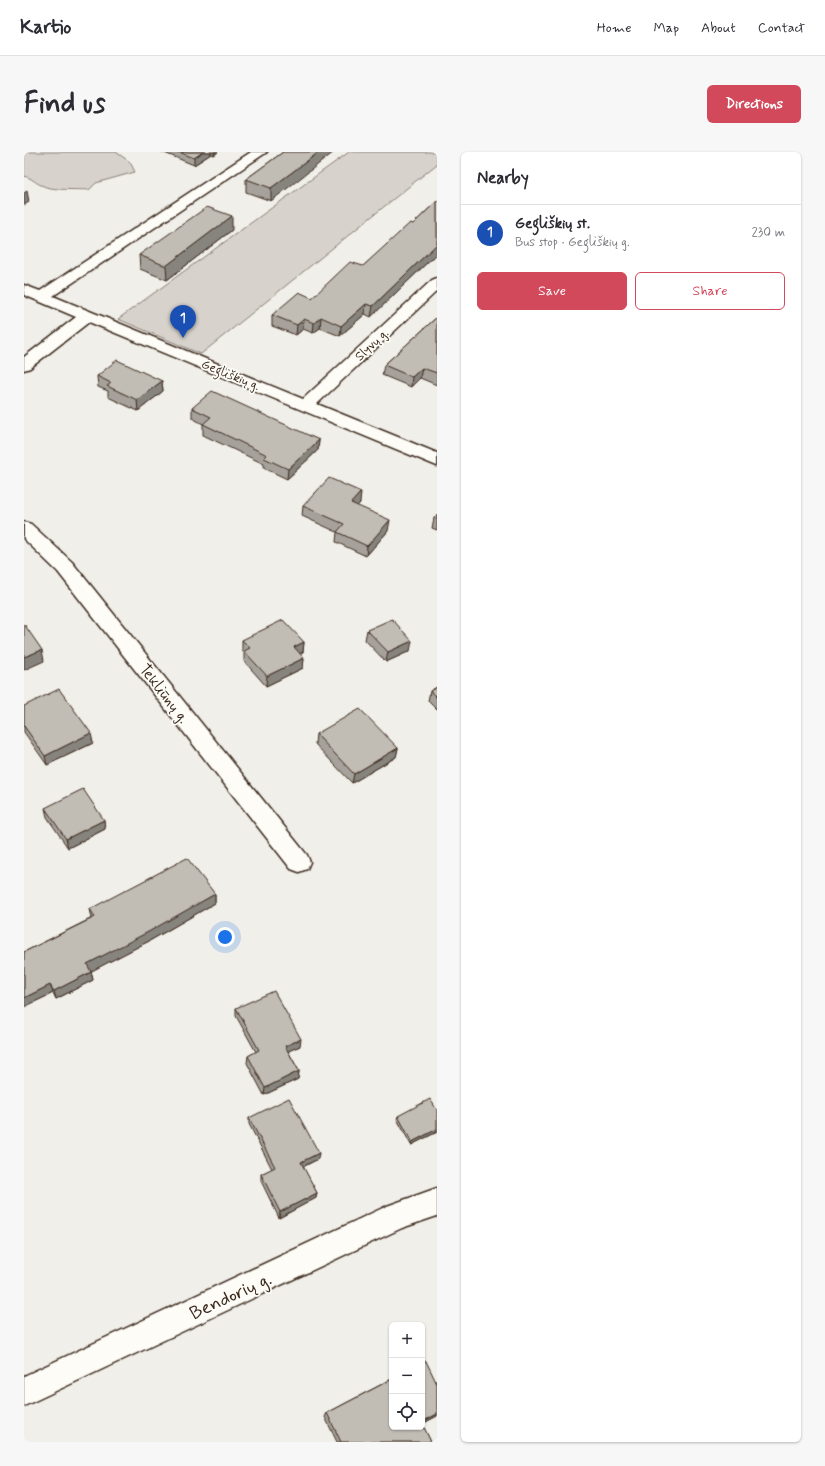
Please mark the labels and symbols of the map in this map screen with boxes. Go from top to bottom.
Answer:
pin: 1 [170,305,196,338]
street label: Slyvų g. [351,325,393,365]
street label: Gegliškių g. [198,356,262,397]
street label: Tekliūnų g. [134,660,194,728]
your location [215,927,235,947]
street label: Bendorių g. [186,1266,276,1327]

